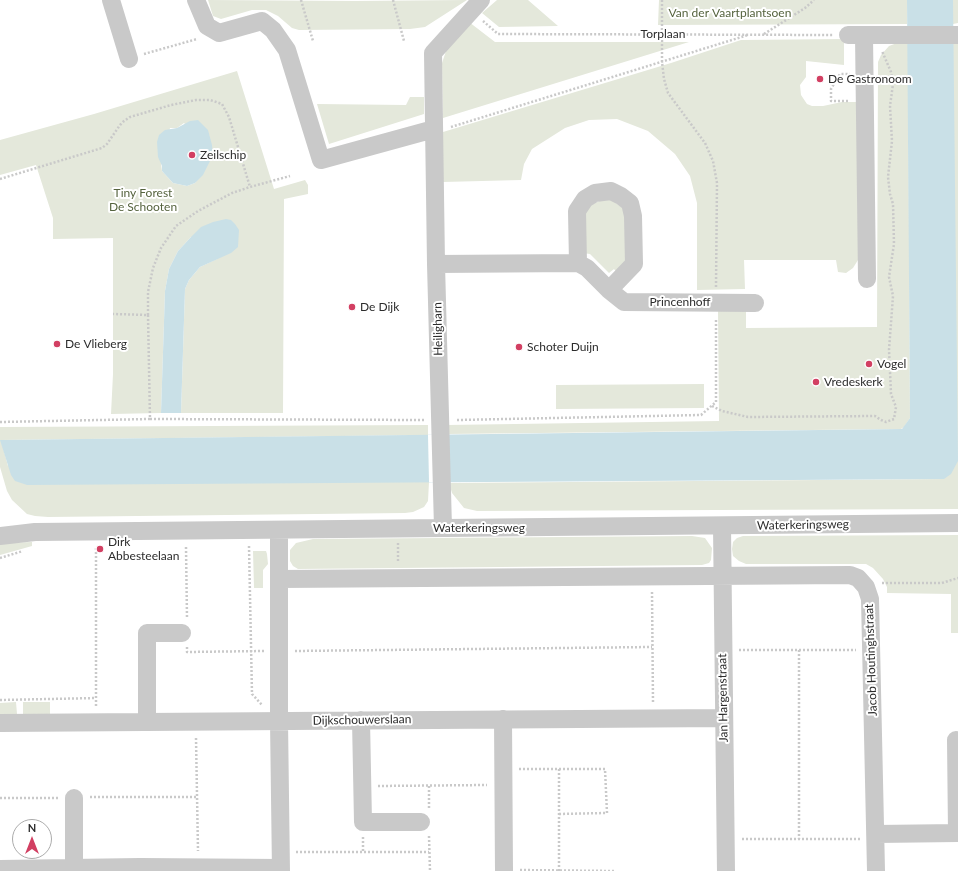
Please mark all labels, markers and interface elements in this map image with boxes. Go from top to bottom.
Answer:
park label: Van der Vaartplantsoen [669,6,791,20]
street label: Torplaan [641,27,685,41]
place label: De Gastronoom [828,72,912,86]
marker: De Gastronoom [815,74,825,84]
place label: Zeilschip [200,148,246,162]
marker: Zeilschip [187,150,197,160]
park label: Tiny Forest De Schooten [109,186,177,214]
street label: Princenhoff [649,295,711,309]
place label: De Dijk [360,300,399,314]
marker: De Dijk [347,302,357,312]
street label: Heiligharn [430,302,446,356]
place label: De Vlieberg [65,337,127,351]
marker: De Vlieberg [52,339,62,349]
place label: Schoter Duijn [527,340,599,354]
marker: Schoter Duijn [514,342,524,352]
place label: Vogel [877,357,906,371]
marker: Vogel [864,359,874,369]
place label: Vredeskerk [824,375,883,389]
marker: Vredeskerk [811,377,821,387]
street label: Waterkeringsweg [757,517,849,533]
street label: Waterkeringsweg [433,521,525,535]
place label: Dirk Abbesteelaan [108,535,179,563]
marker: Dirk Abbesteelaan [95,544,105,554]
street label: Jacob Houtinghstraat [862,604,880,716]
street label: Jan Hargenstraat [715,653,731,743]
street label: Dijkschouwerslaan [313,712,411,728]
north arrow [12,819,52,859]
text: N [28,821,36,834]

